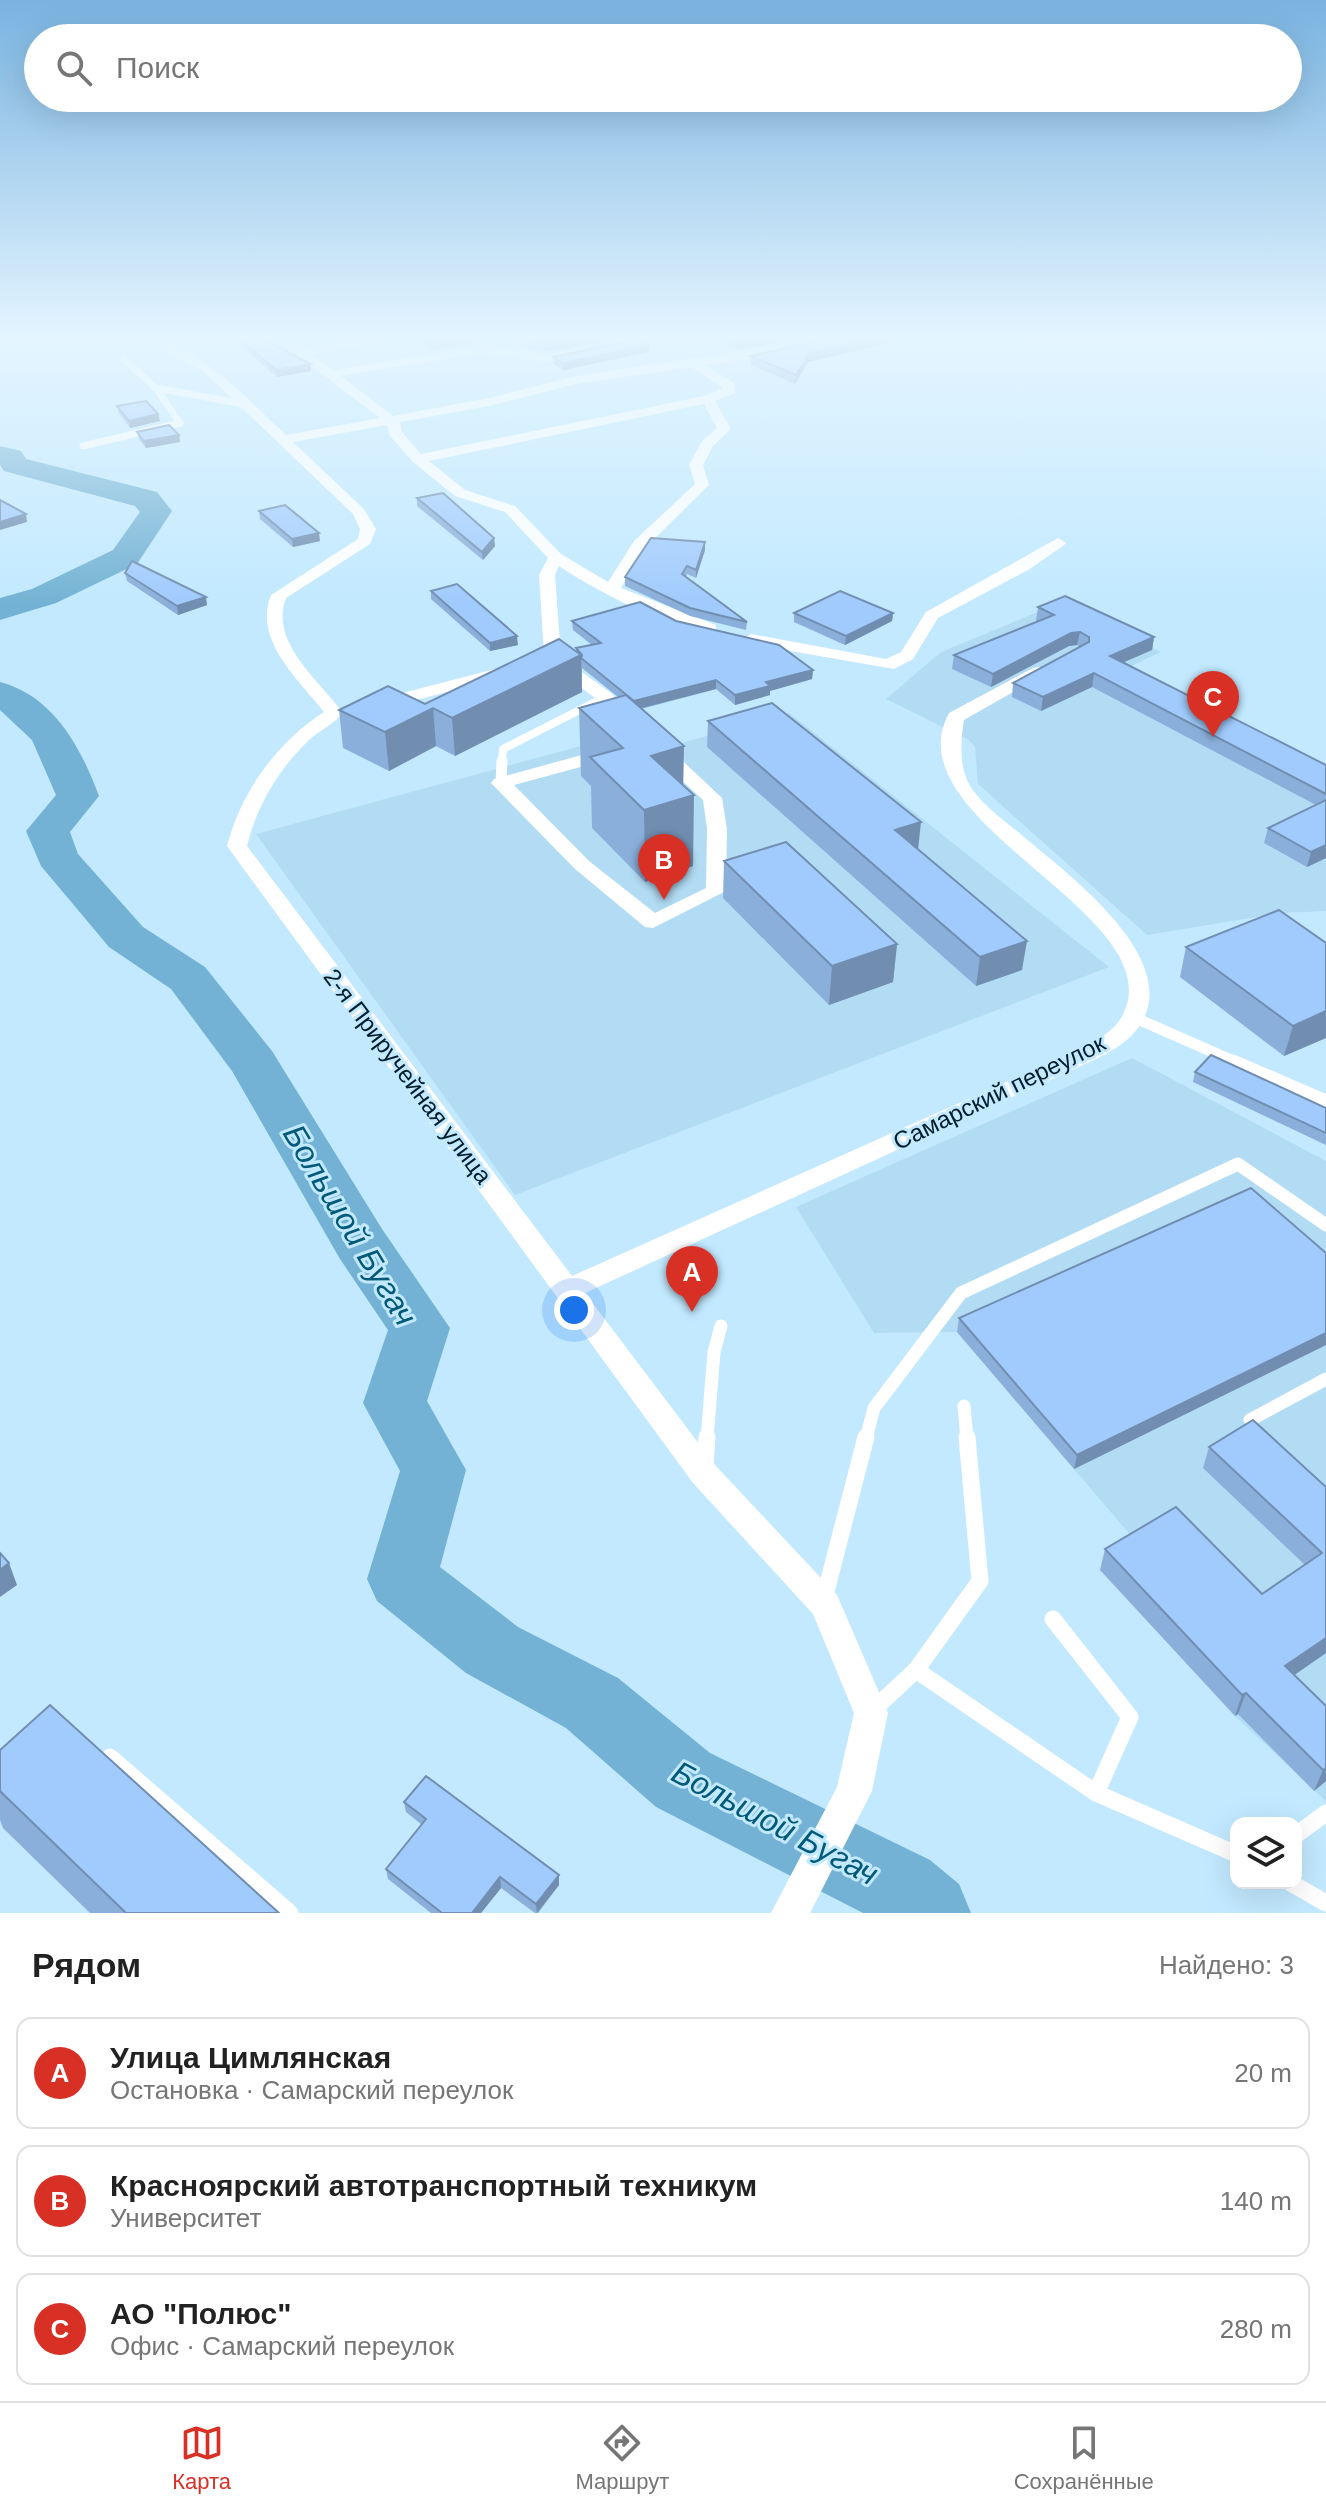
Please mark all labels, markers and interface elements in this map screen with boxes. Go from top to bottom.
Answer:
search box [24,24,1302,112]
icon: search [52,46,96,90]
text: Поиск [116,51,199,84]
pin: C [1187,671,1239,737]
pin: B [638,834,690,900]
street label: 2-я Приручейная улица [319,963,498,1189]
street label: Самарский переулок [889,1029,1110,1155]
water label: Большой Бугач [276,1118,424,1332]
pin: A [666,1246,718,1312]
your location [554,1290,594,1330]
water label: Большой Бугач [666,1754,884,1892]
map controls [1230,1817,1302,1889]
button: layers [1230,1817,1302,1889]
text: Рядом [32,1946,141,1984]
text: Найдено: 3 [1159,1950,1294,1980]
text: Улица Цимлянская [110,2041,391,2074]
text: A [51,2058,69,2088]
text: 20 m [1234,2058,1292,2088]
text: Остановка · Самарский переулок [110,2075,513,2105]
text: Красноярский автотранспортный техникум [110,2169,757,2202]
text: B [51,2186,69,2216]
text: 140 m [1220,2186,1292,2216]
text: Университет [110,2203,261,2233]
text: АО "Полюс" [110,2297,292,2330]
text: C [51,2314,69,2344]
text: 280 m [1220,2314,1292,2344]
text: Офис · Самарский переулок [110,2331,454,2361]
tab: Карта [172,2421,231,2495]
tab: Маршрут [576,2421,669,2495]
tab: Сохранённые [1014,2421,1154,2495]

